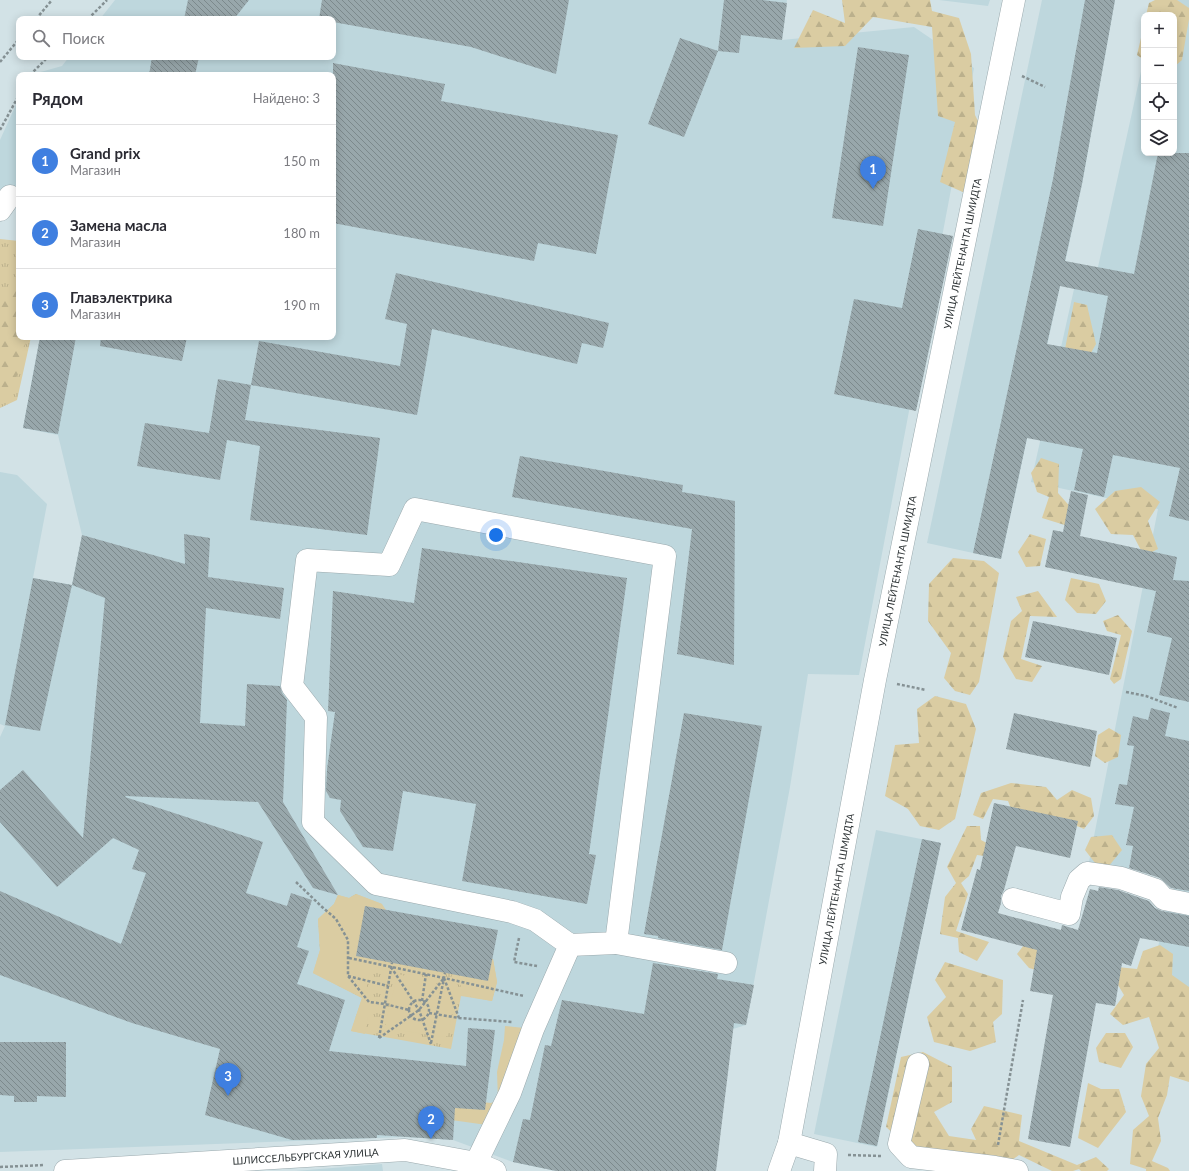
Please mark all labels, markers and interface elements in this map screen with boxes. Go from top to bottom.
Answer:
map controls [1141,12,1177,156]
button: + [1141,12,1177,48]
search box [16,16,336,60]
icon: search [30,27,52,49]
text: Поиск [62,29,105,47]
button: − [1141,48,1177,84]
button: locate [1141,84,1177,120]
text: Рядом [32,88,83,109]
text: Найдено: 3 [253,90,320,106]
button: layers [1141,120,1177,156]
text: Grand prix [70,144,140,162]
text: 1 [41,153,49,169]
text: 150 m [283,153,320,169]
pin: 1 [860,156,886,189]
text: Магазин [70,162,121,178]
street label: УЛИЦА ЛЕЙТЕНАНТА ШМИДТА [941,177,984,330]
text: Замена масла [70,216,167,234]
text: 2 [41,225,49,241]
text: 180 m [283,225,320,241]
text: Магазин [70,234,121,250]
text: Главэлектрика [70,288,172,306]
text: 3 [41,297,49,313]
text: 190 m [283,297,320,313]
text: Магазин [70,306,121,322]
street label: УЛИЦА ЛЕЙТЕНАНТА ШМИДТА [876,494,919,648]
your location [486,525,506,545]
street label: УЛИЦА ЛЕЙТЕНАНТА ШМИДТА [816,812,856,966]
pin: 3 [215,1063,241,1096]
pin: 2 [418,1106,444,1139]
street label: ШЛИССЕЛЬБУРГСКАЯ УЛИЦА [232,1146,379,1167]

